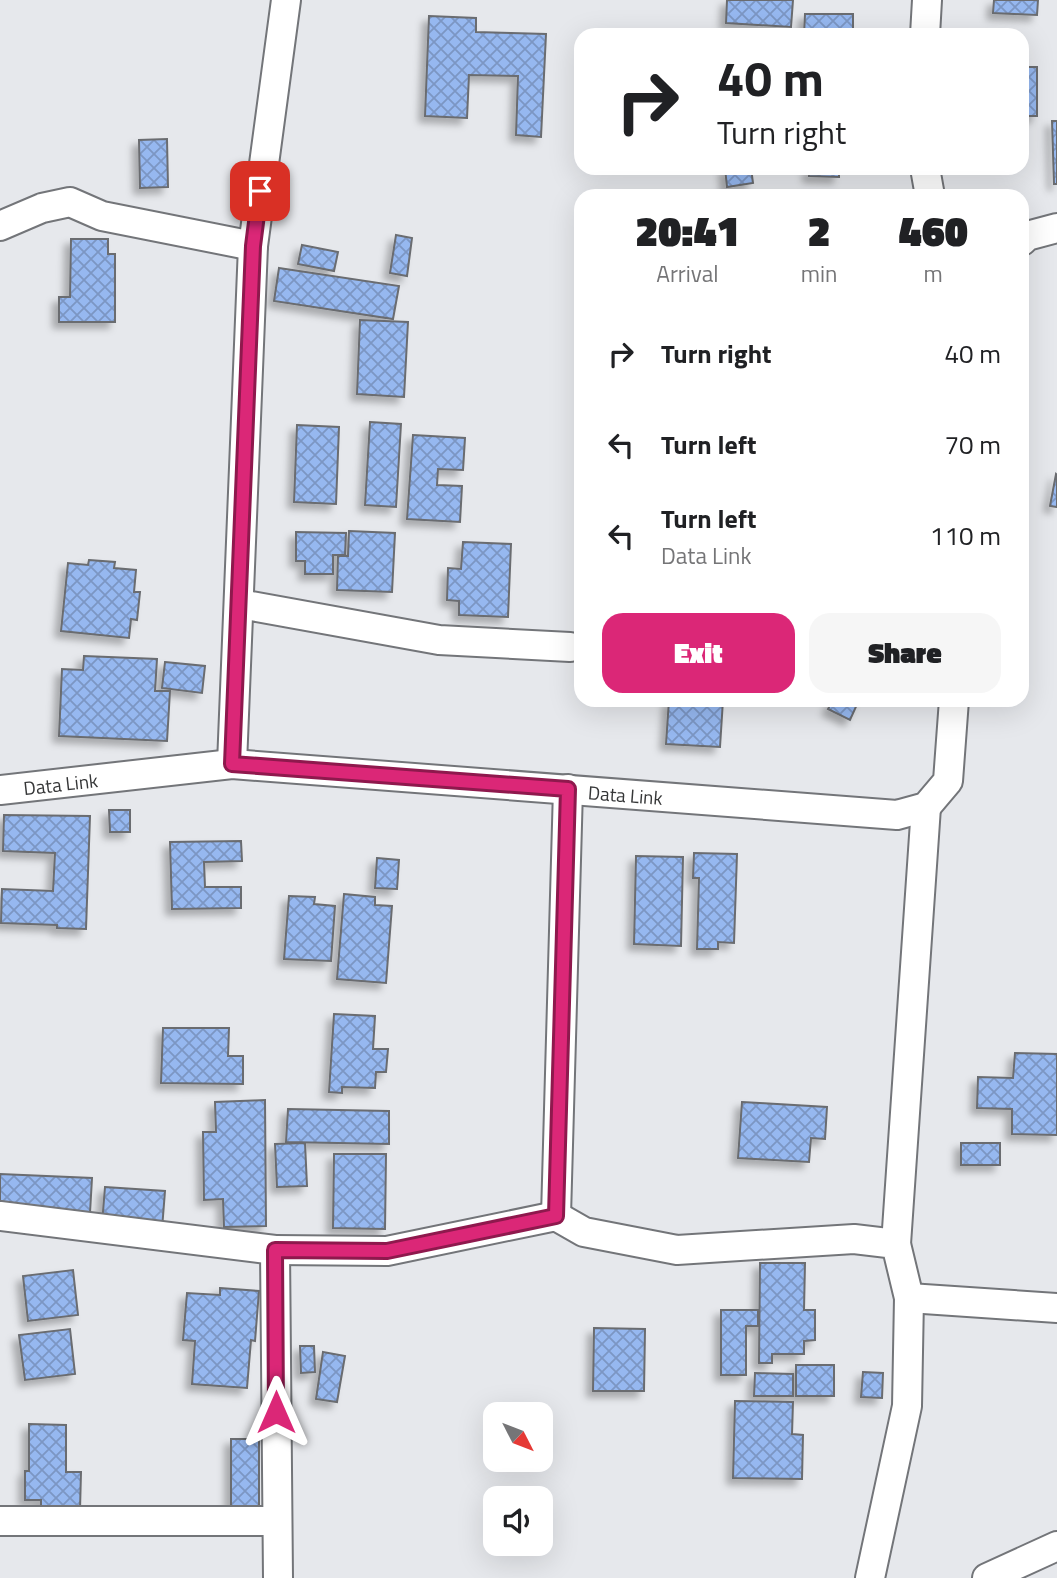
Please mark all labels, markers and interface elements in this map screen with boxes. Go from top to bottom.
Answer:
text: 40 m [717,40,824,115]
icon: right [602,56,693,147]
text: Turn right [717,108,846,156]
pin [230,161,290,221]
icon: arrive [241,172,279,210]
text: 20:41 [635,198,740,262]
text: 2 [808,198,831,262]
text: 460 [899,198,968,262]
text: Arrival [656,256,719,291]
text: min [801,256,837,291]
text: m [924,256,943,291]
text: Turn right [661,334,772,373]
text: 40 m [944,334,1001,373]
icon: right [602,335,640,373]
text: Turn left [661,425,756,464]
text: 70 m [944,425,1001,464]
icon: left [602,426,640,464]
text: Turn left [661,499,756,538]
text: 110 m [930,516,1001,555]
icon: left [602,517,640,555]
text: Data Link [661,538,751,573]
button: Exit [602,613,795,693]
button: Share [809,613,1001,693]
street label: Data Link [22,765,99,802]
street label: Data Link [587,777,664,811]
position arrow [239,1375,313,1449]
north arrow [483,1402,553,1472]
map controls [483,1402,553,1556]
button: sound [483,1486,553,1556]

